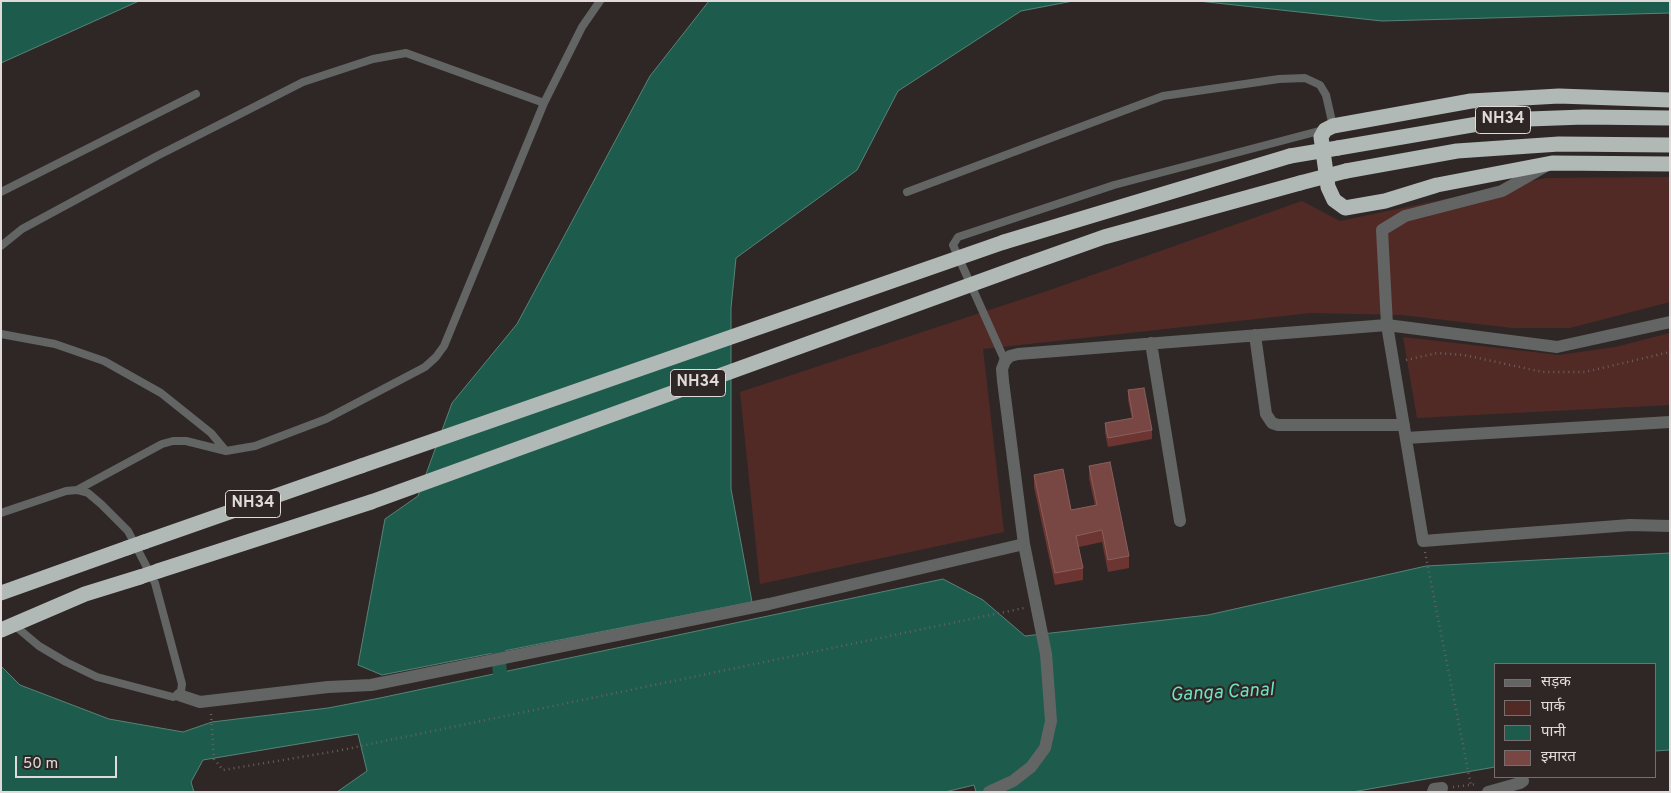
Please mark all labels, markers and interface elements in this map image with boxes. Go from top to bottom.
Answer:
road number: NH34 [1476,106,1530,134]
road number: NH34 [670,369,726,396]
road number: NH34 [226,490,280,518]
legend [1494,663,1656,778]
text: सड़क [1541,673,1571,692]
water label: Ganga Canal [1170,680,1274,708]
text: पार्क [1541,698,1565,717]
text: पानी [1541,723,1566,742]
scale bar [18,746,120,778]
text: इमारत [1541,748,1576,767]
text: 50 m [23,755,58,774]

